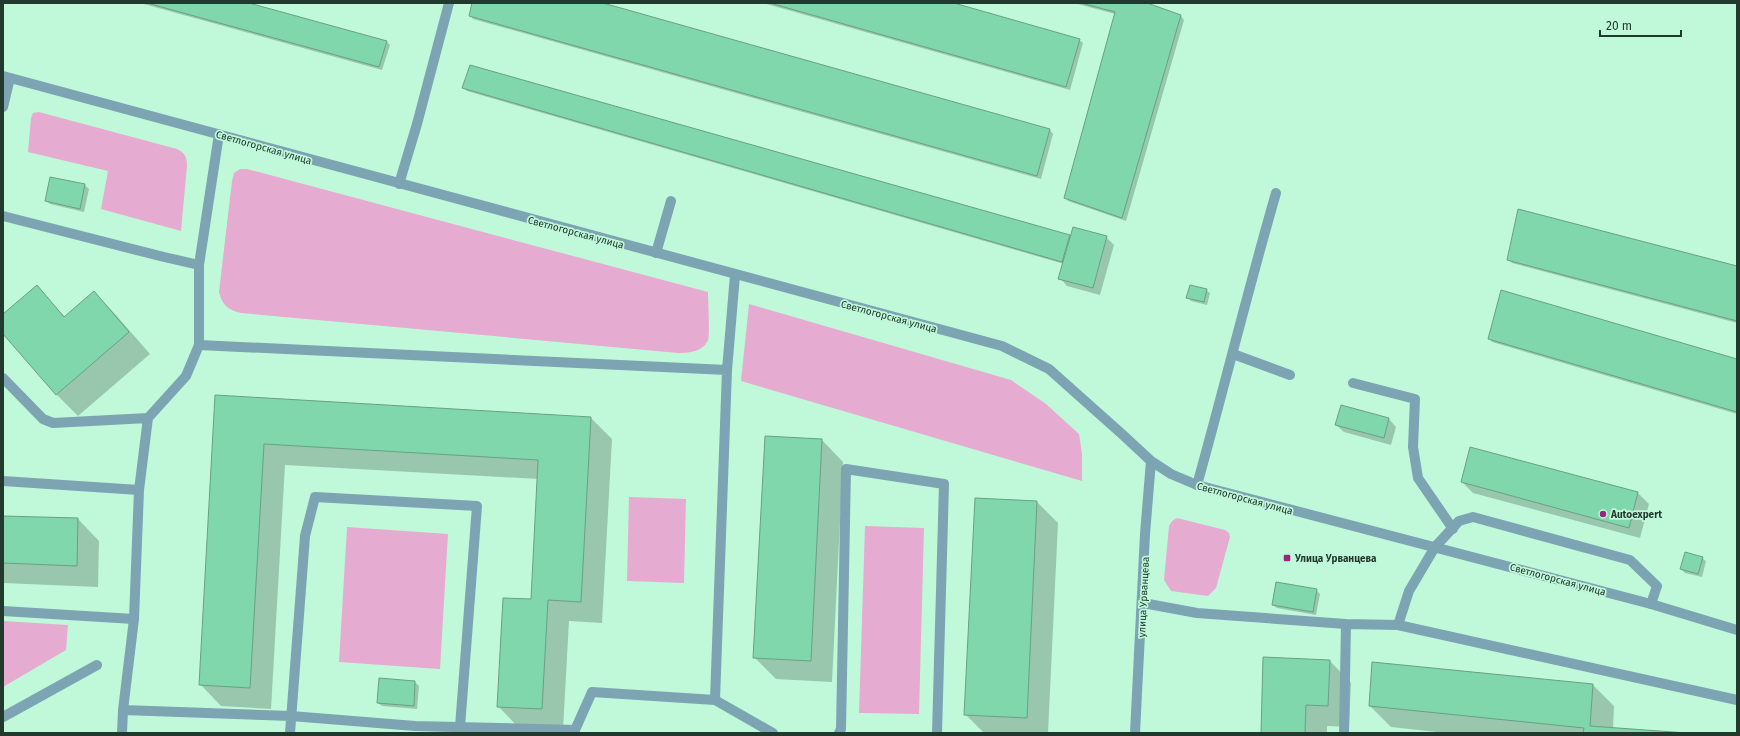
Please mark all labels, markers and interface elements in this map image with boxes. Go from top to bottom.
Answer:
scale bar [1600,12,1681,38]
text: 20 m [1606,19,1632,33]
street label: Светлогорская улица [215,129,313,167]
street label: Светлогорская улица [526,214,625,252]
street label: Светлогорская улица [839,298,938,336]
street label: Светлогорская улица [1195,480,1294,518]
marker: Autoexpert [1598,509,1608,519]
place label: Autoexpert [1610,509,1662,521]
marker: Улица Урванцева [1282,553,1292,563]
place label: Улица Урванцева [1294,553,1377,565]
street label: улица Урванцева [1136,556,1152,638]
street label: Светлогорская улица [1508,561,1607,599]

